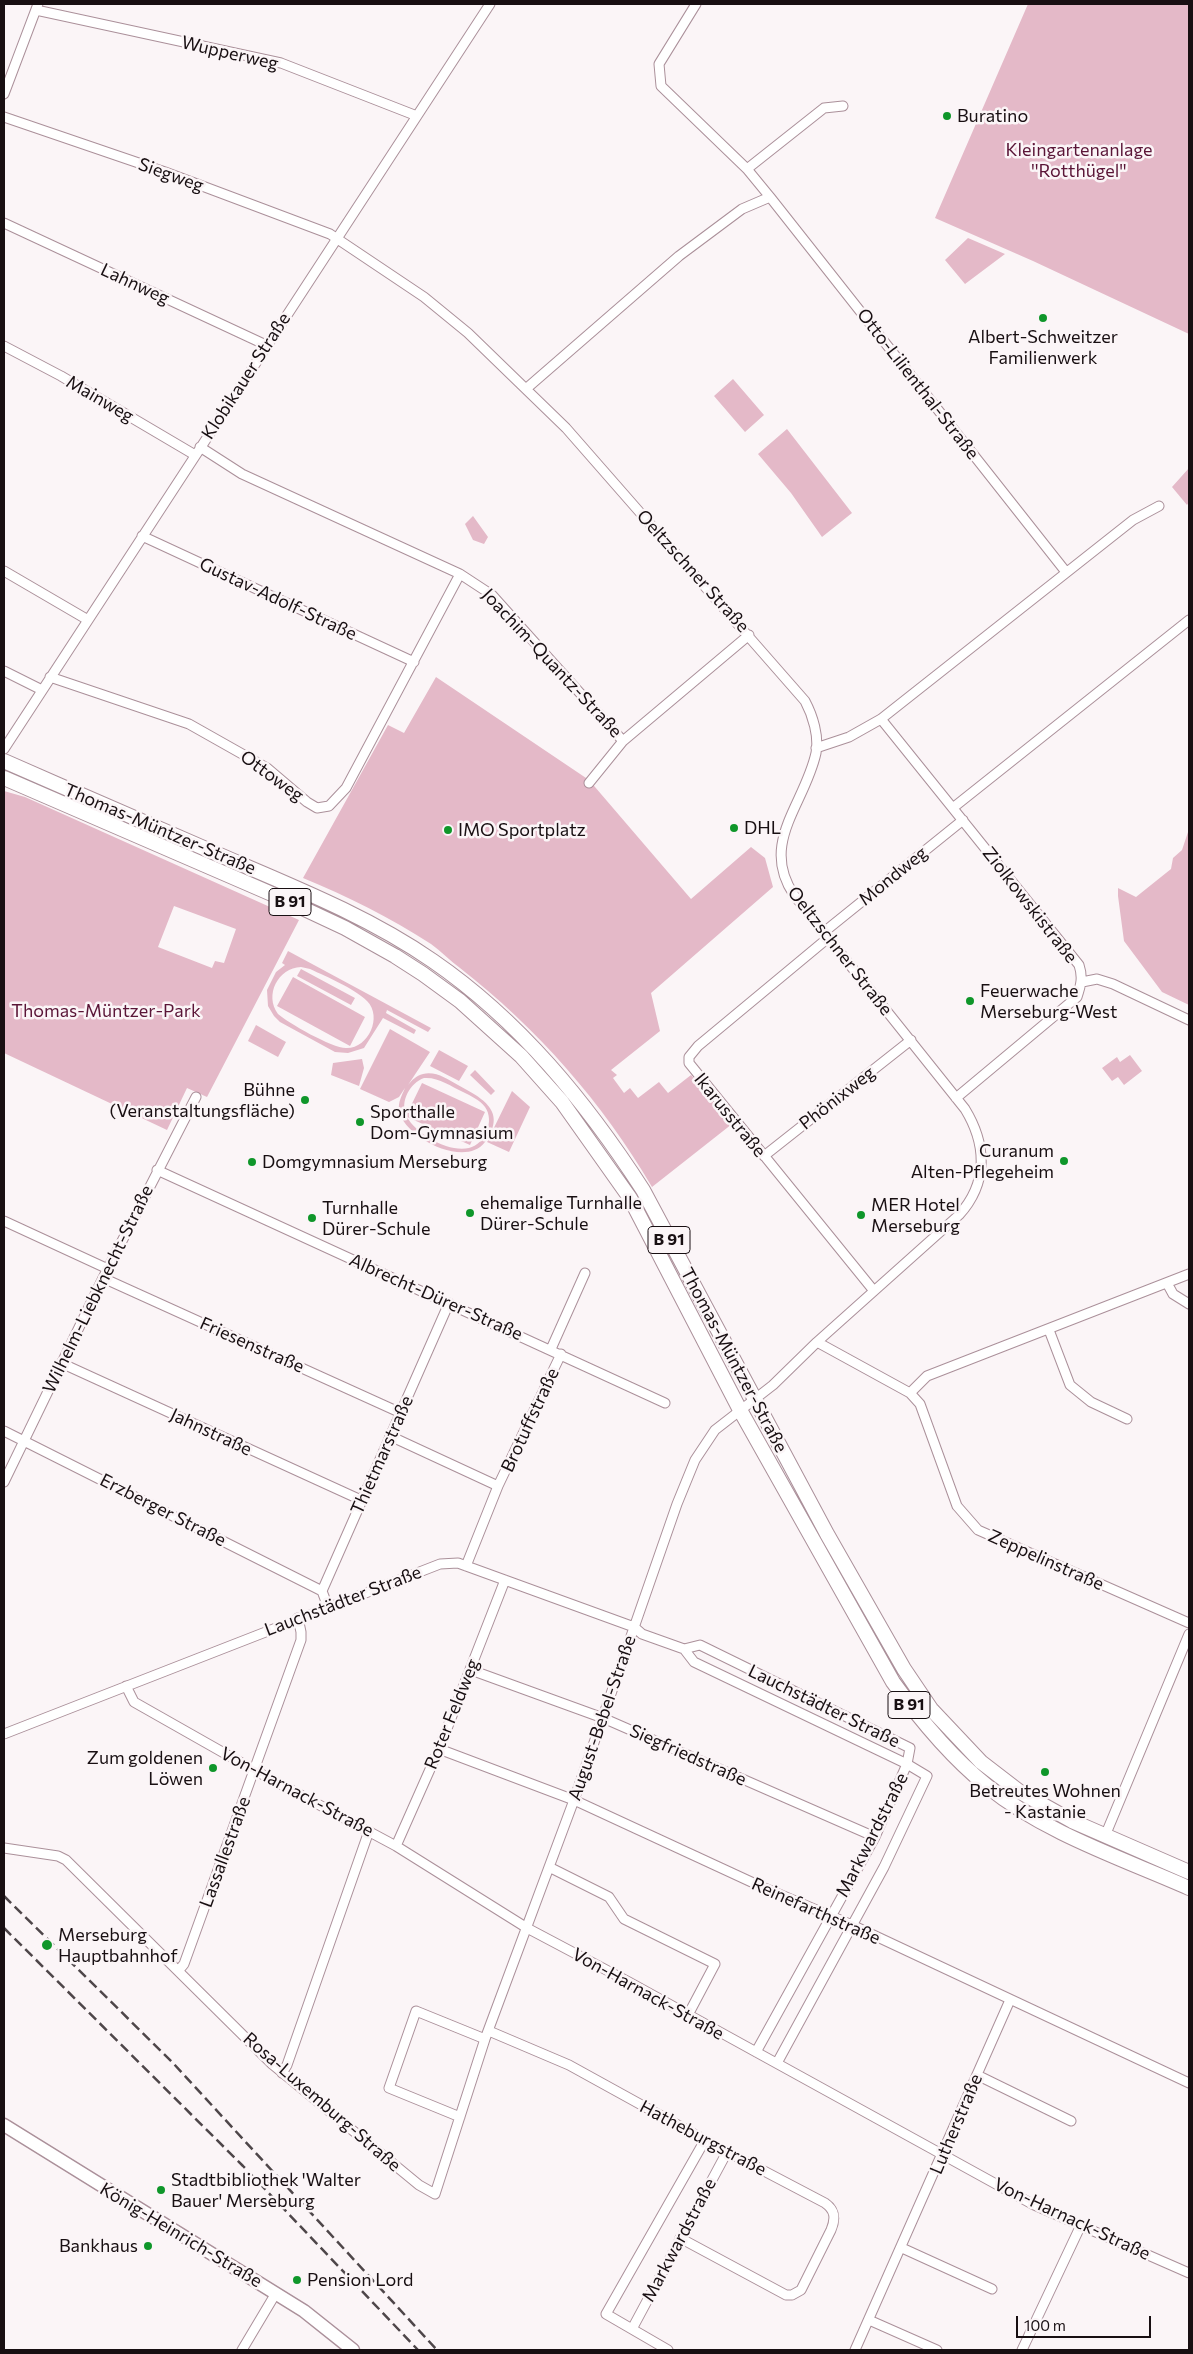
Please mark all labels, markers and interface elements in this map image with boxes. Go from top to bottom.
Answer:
street label: Wupperweg [179,31,281,75]
place label: Buratino [957,105,1028,127]
marker: Buratino [941,110,953,122]
park label: Kleingartenanlage ''Rotthügel'' [1005,139,1153,182]
street label: Siegweg [135,153,207,197]
street label: Lahnweg [97,259,173,309]
street label: Otto-Lilienthal-Straße [852,304,984,464]
street label: Klobikauer Straße [197,309,295,443]
marker: Albert-Schweitzer Familienwerk [1037,312,1049,324]
place label: Albert-Schweitzer Familienwerk [968,326,1118,368]
street label: Mainweg [62,371,138,427]
street label: Oeltzschner Straße [632,505,754,637]
street label: Gustav-Adolf-Straße [196,553,360,645]
street label: Joachim-Quantz-Straße [477,584,627,742]
street label: Ottoweg [236,746,308,806]
street label: Thomas-Müntzer-Straße [61,779,259,879]
place label: DHL [744,817,781,839]
place label: IMO Sportplatz [458,819,586,841]
marker: DHL [728,822,740,834]
marker: IMO Sportplatz [442,824,454,836]
street label: Mondweg [854,842,932,910]
street label: Ziolkowskistraße [978,843,1082,967]
street label: Oeltzschner Straße [783,882,897,1020]
road number: B 91 [269,889,311,916]
place label: Feuerwache Merseburg-West [980,980,1117,1022]
marker: Feuerwache Merseburg-West [964,995,976,1007]
park label: Thomas-Müntzer-Park [11,1000,201,1022]
street label: Phönixweg [795,1062,879,1134]
street label: Ikarusstraße [690,1069,770,1161]
place label: Bühne (Veranstaltungsfläche) [110,1079,295,1122]
marker: Bühne (Veranstaltungsfläche) [299,1094,311,1106]
place label: Sporthalle Dom-Gymnasium [370,1101,513,1144]
marker: Sporthalle Dom-Gymnasium [354,1116,366,1128]
place label: Curanum Alten-Pflegeheim [911,1140,1054,1182]
place label: Domgymnasium Merseburg [262,1151,487,1173]
marker: Curanum Alten-Pflegeheim [1058,1155,1070,1167]
marker: Domgymnasium Merseburg [246,1156,258,1168]
street label: Wilhelm-Liebknecht-Straße [38,1182,158,1396]
place label: ehemalige Turnhalle Dürer-Schule [480,1192,642,1234]
place label: MER Hotel Merseburg [871,1194,960,1236]
place label: Turnhalle Dürer-Schule [322,1197,430,1240]
marker: ehemalige Turnhalle Dürer-Schule [464,1207,476,1219]
marker: MER Hotel Merseburg [855,1209,867,1221]
marker: Turnhalle Dürer-Schule [306,1212,318,1224]
road number: B 91 [648,1226,690,1254]
street label: Albrecht-Dürer-Straße [346,1249,526,1345]
street label: Thomas-Müntzer-Straße [676,1264,792,1456]
street label: Friesenstraße [197,1312,307,1378]
street label: Brotuffstraße [496,1364,564,1476]
street label: Thietmarstraße [346,1392,418,1518]
street label: Jahnstraße [167,1404,255,1460]
street label: Erzberger Straße [96,1469,230,1551]
street label: Zeppelinstraße [985,1525,1107,1595]
street label: Lauchstädter Straße [262,1561,424,1641]
street label: August-Bebel-Straße [564,1633,640,1803]
street label: Roter Feldweg [420,1656,484,1772]
street label: Lauchstädter Straße [745,1660,903,1752]
road number: B 91 [888,1692,930,1718]
street label: Siegfriedstraße [626,1720,750,1790]
street label: Von-Harnack-Straße [217,1743,377,1841]
place label: Zum goldenen Löwen [87,1747,203,1790]
marker: Zum goldenen Löwen [207,1762,219,1774]
marker: Betreutes Wohnen - Kastanie [1039,1766,1051,1778]
street label: Markwardstraße [831,1769,913,1901]
place label: Betreutes Wohnen - Kastanie [969,1780,1121,1822]
street label: Lassallestraße [195,1794,255,1910]
street label: Reinefarthstraße [748,1873,884,1949]
place label: Merseburg Hauptbahnhof [58,1924,178,1966]
marker: Merseburg Hauptbahnhof [40,1938,54,1952]
street label: Von-Harnack-Straße [568,1943,728,2045]
street label: Rosa-Luxemburg-Straße [239,2028,405,2176]
street label: Lutherstraße [925,2071,987,2177]
street label: Hatheburgstraße [636,2096,770,2180]
place label: Stadtbibliothek 'Walter Bauer' Merseburg [171,2169,361,2212]
street label: Von-Harnack-Straße [990,2173,1154,2265]
street label: Markwardstraße [637,2175,721,2305]
street label: König-Heinrich-Straße [96,2178,266,2292]
marker: Stadtbibliothek 'Walter Bauer' Merseburg [155,2184,167,2196]
place label: Bankhaus [59,2235,138,2257]
marker: Bankhaus [142,2240,154,2252]
place label: Pension Lord [307,2269,413,2291]
marker: Pension Lord [291,2274,303,2286]
scale bar [1018,2306,1153,2338]
text: 100 m [1024,2316,1066,2334]

